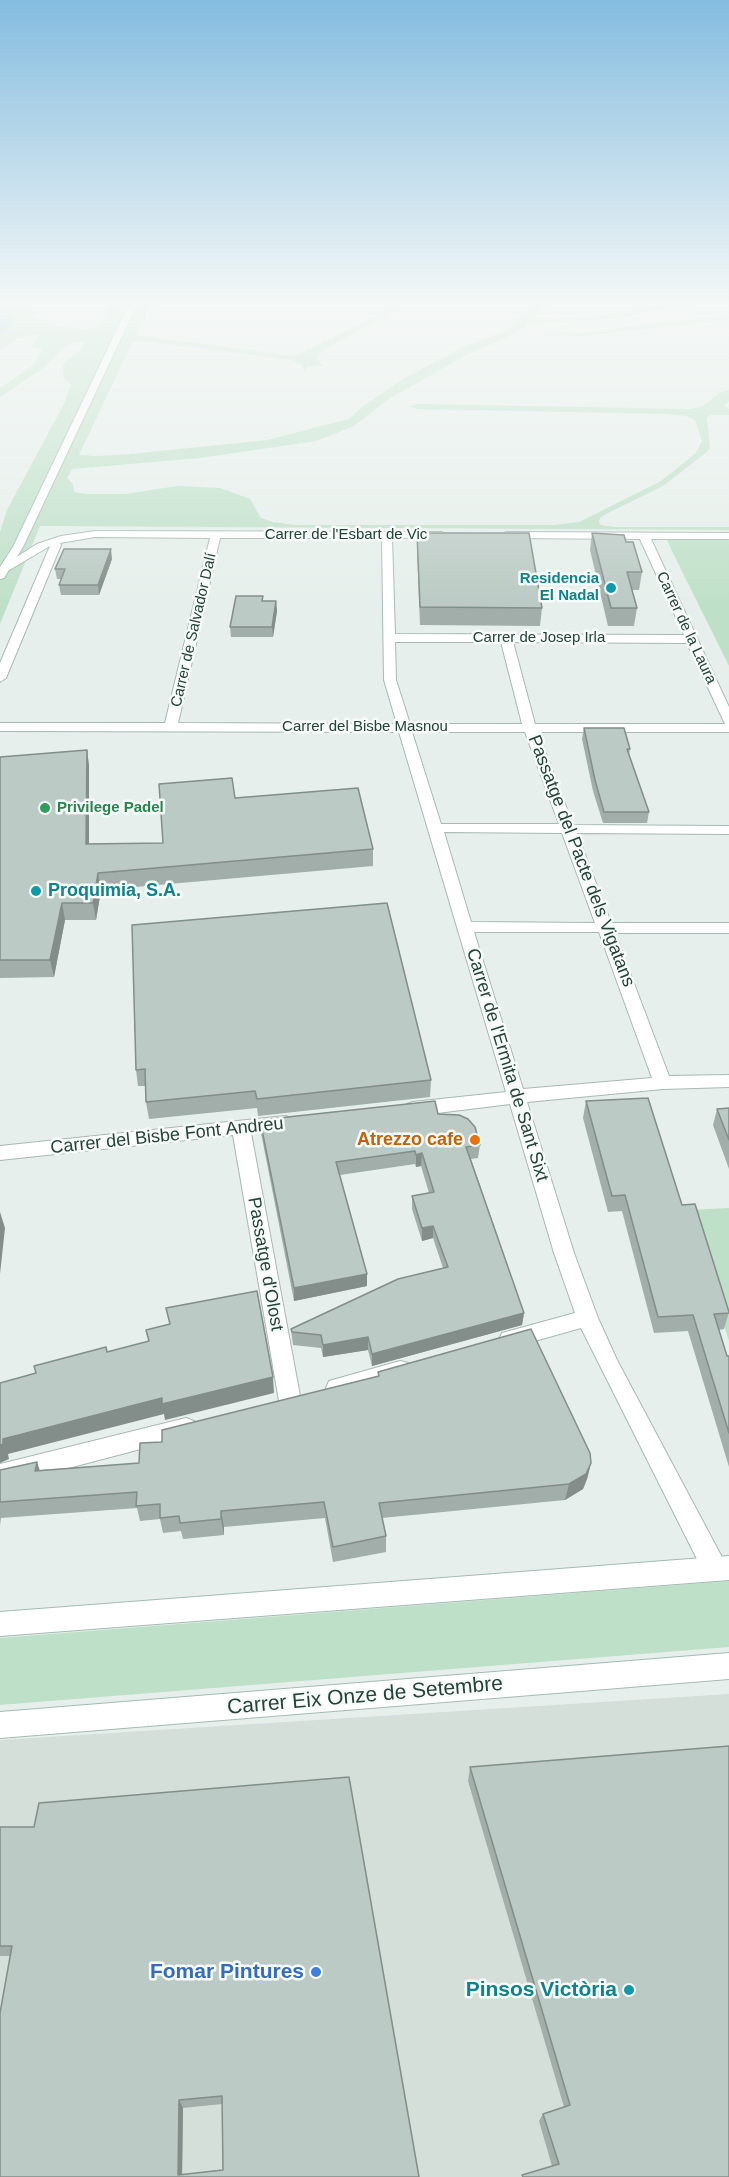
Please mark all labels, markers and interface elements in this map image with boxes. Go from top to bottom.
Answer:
street label: Carrer de l'Esbart de Vic [265,526,427,544]
street label: Carrer de Salvador Dalí [168,551,220,709]
street label: Carrer de la Laura [652,569,720,687]
place label: Residencia El Nadal [520,570,599,605]
marker: Residencia El Nadal [604,581,618,595]
street label: Carrer de Josep Irla [473,629,605,647]
street label: Carrer del Bisbe Masnou [282,718,448,736]
street label: Passatge del Pacte dels Vigatans [523,732,639,990]
place label: Privilege Padel [57,799,164,817]
marker: Privilege Padel [38,801,52,815]
place label: Proquimia, S.A. [48,880,181,902]
marker: Proquimia, S.A. [29,884,43,898]
street label: Carrer de l'Ermita de Sant Sixt [461,946,553,1184]
street label: Carrer del Bisbe Font Andreu [49,1113,285,1159]
place label: Atrezzo cafe [357,1129,463,1151]
marker: Atrezzo cafe [468,1133,482,1147]
street label: Passatge d'Olost [243,1195,287,1333]
street label: Carrer Eix Onze de Setembre [226,1671,504,1721]
place label: Fomar Pintures [150,1959,304,1985]
marker: Fomar Pintures [309,1965,323,1979]
place label: Pinsos Victòria [466,1977,617,2003]
marker: Pinsos Victòria [622,1983,636,1997]

